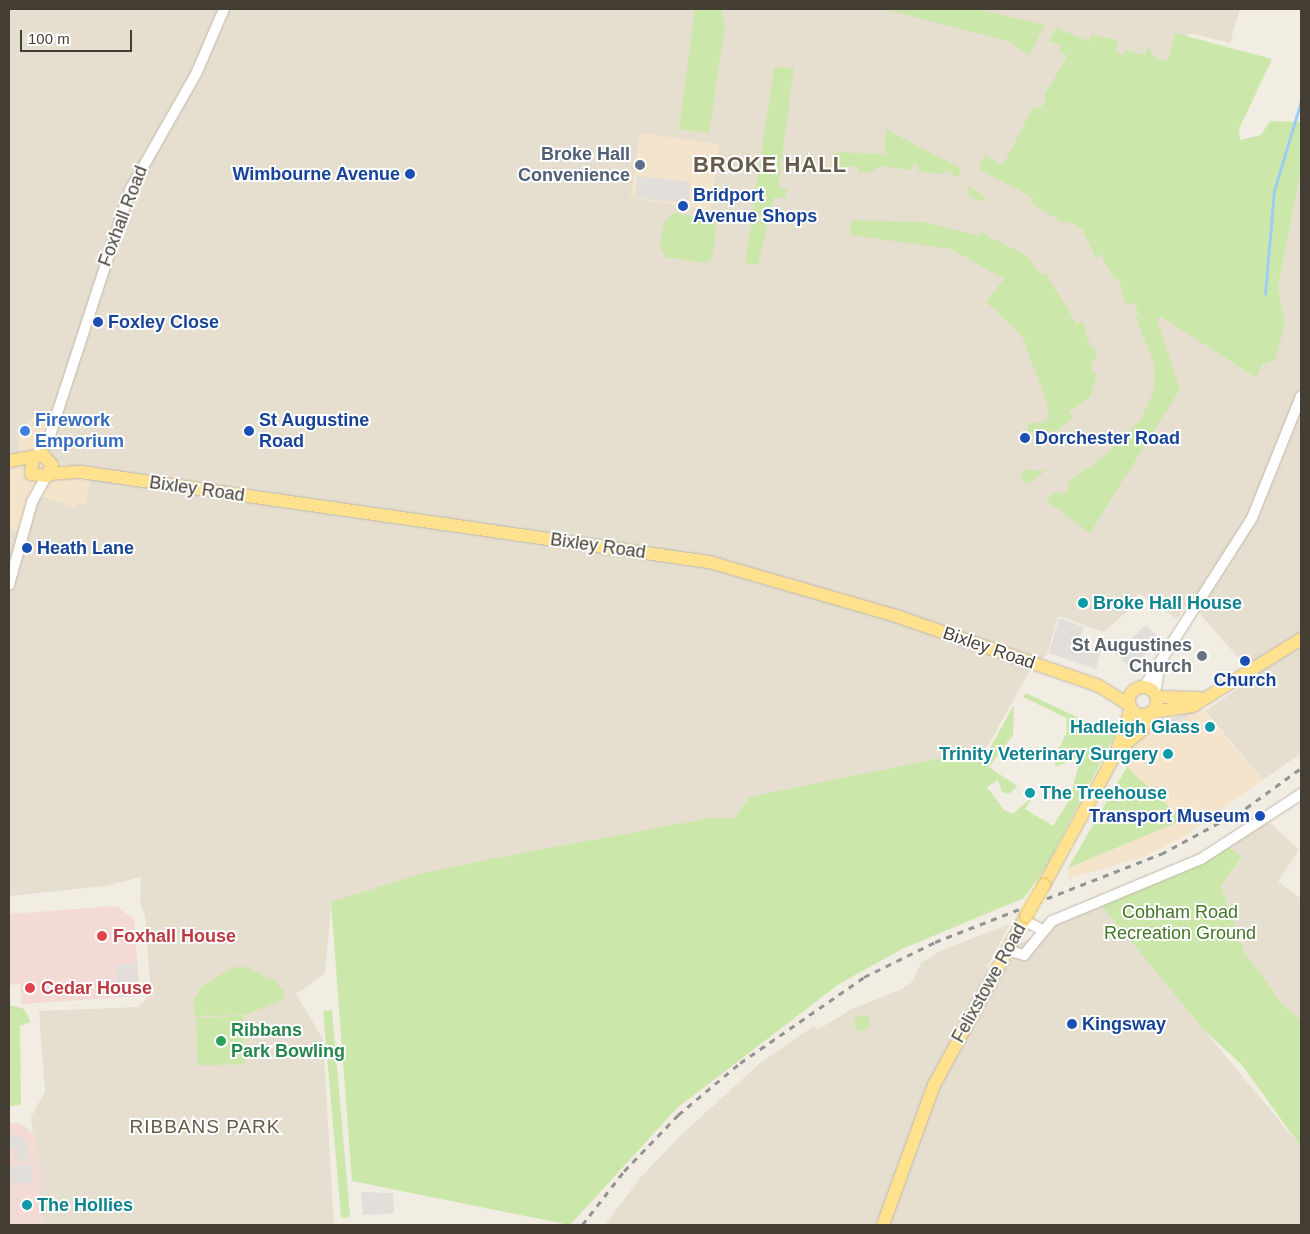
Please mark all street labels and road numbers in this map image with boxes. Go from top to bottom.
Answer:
street label: Foxhall Road [94,163,152,269]
street label: Bixley Road [148,472,246,506]
street label: Bixley Road [549,529,647,563]
street label: Bixley Road [940,622,1038,674]
street label: Felixstowe Road [947,920,1031,1046]

